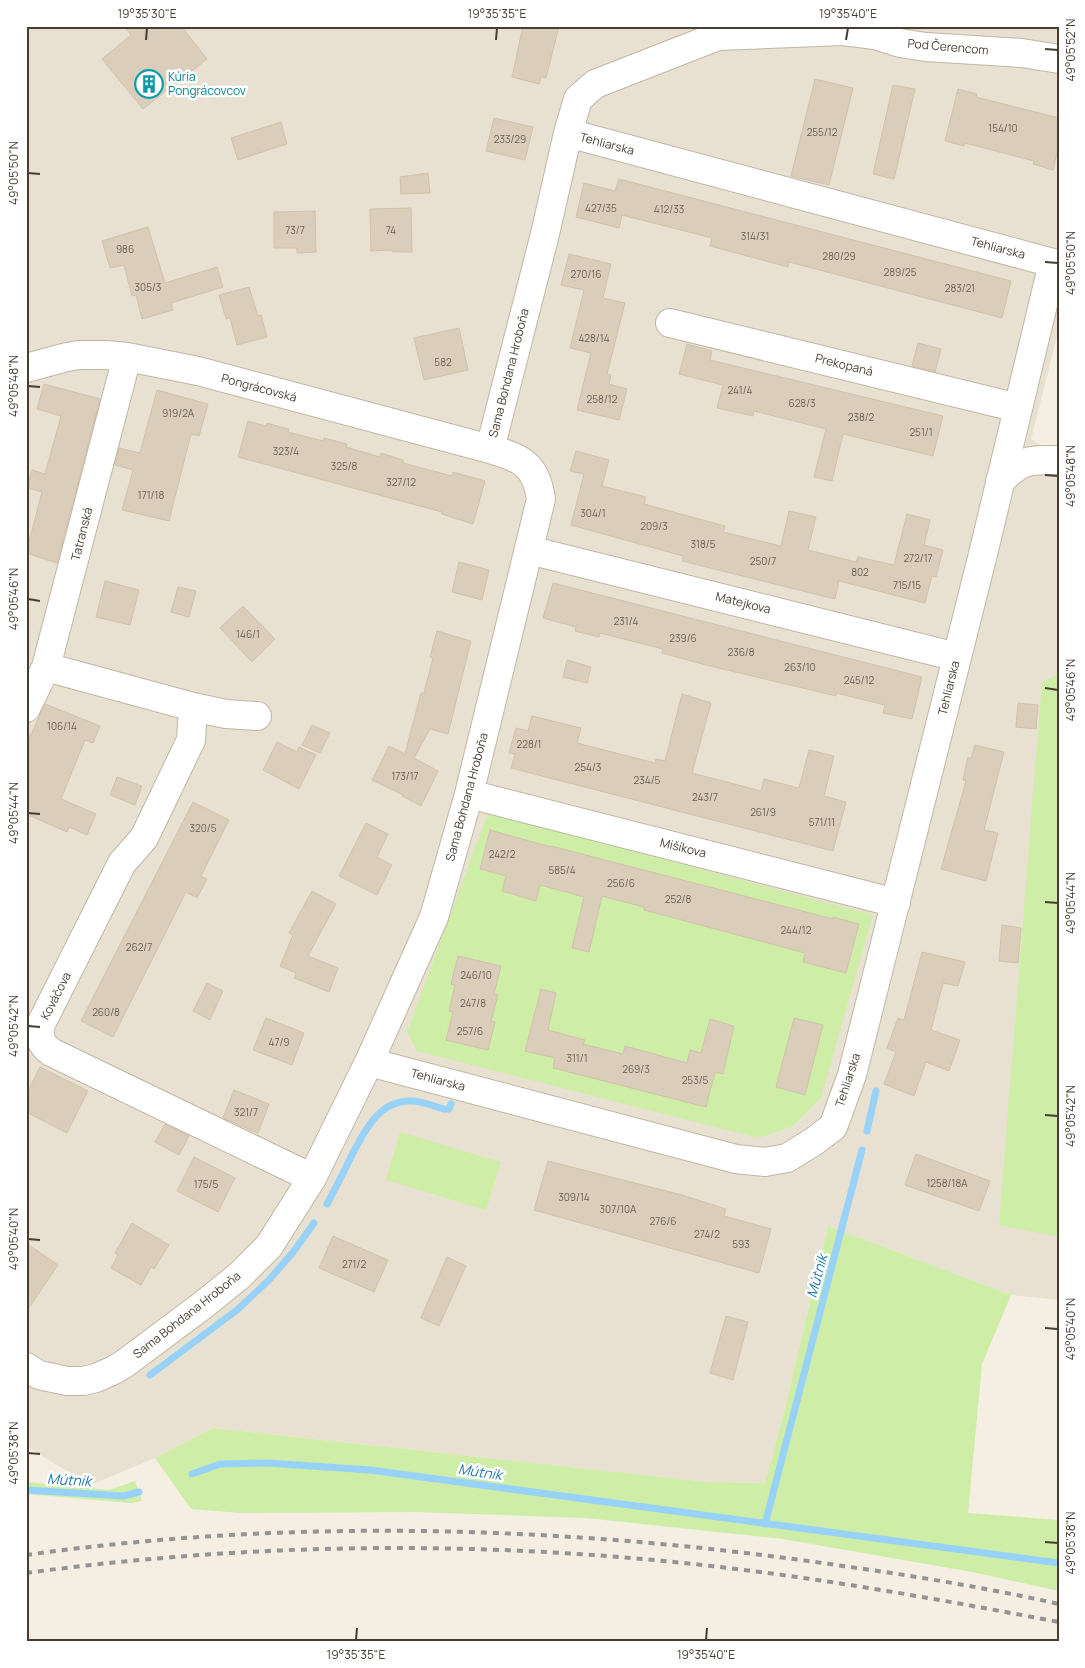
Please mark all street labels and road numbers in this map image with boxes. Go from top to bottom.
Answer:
street label: Pod Čerencom [907,34,989,59]
street label: Tehliarska [578,128,636,159]
street label: Tehliarska [969,232,1027,263]
street label: Sama Bohdana Hroboňa [484,307,533,439]
street label: Prekopaná [813,349,875,380]
street label: Pongrácovská [220,369,299,406]
street label: Tatranská [67,505,96,562]
street label: Matejkova [714,587,773,618]
street label: Tehliarska [934,659,963,717]
street label: Sama Bohdana Hroboňa [441,731,492,863]
street label: Mišíkova [658,834,708,861]
street label: Kováčova [36,969,75,1023]
street label: Tehliarska [831,1051,864,1109]
street label: Tehliarska [409,1064,467,1095]
street label: Sama Bohdana Hroboňa [129,1267,244,1362]

